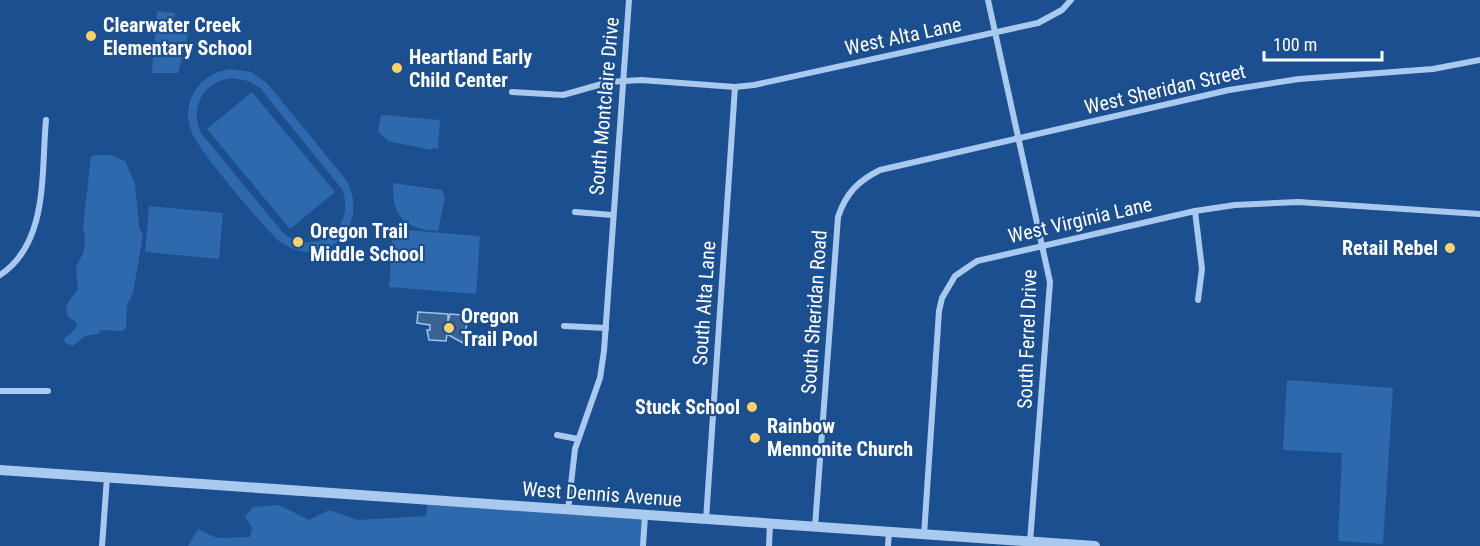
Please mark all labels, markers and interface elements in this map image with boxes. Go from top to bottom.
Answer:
street label: West Alta Lane [843,12,963,60]
place label: Clearwater Creek Elementary School [103,13,252,60]
street label: South Montclaire Drive [584,16,624,196]
scale bar [1264,24,1382,62]
marker: Clearwater Creek Elementary School [84,29,98,43]
text: 100 m [1273,34,1317,55]
place label: Heartland Early Child Center [409,45,532,92]
street label: West Sheridan Street [1082,59,1248,119]
marker: Heartland Early Child Center [390,61,404,75]
street label: West Virginia Lane [1006,192,1154,248]
place label: Oregon Trail Middle School [310,219,424,266]
street label: South Sheridan Road [796,229,832,395]
marker: Oregon Trail Middle School [291,235,305,249]
place label: Retail Rebel [1342,236,1438,260]
street label: South Alta Lane [688,240,720,366]
marker: Retail Rebel [1443,241,1457,255]
street label: South Ferrel Drive [1013,269,1041,409]
place label: Oregon Trail Pool [461,304,538,351]
marker: Oregon Trail Pool [442,321,456,335]
place label: Stuck School [635,395,740,419]
marker: Stuck School [745,400,759,414]
place label: Rainbow Mennonite Church [767,414,913,461]
marker: Rainbow Mennonite Church [748,431,762,445]
street label: West Dennis Avenue [521,476,683,512]

